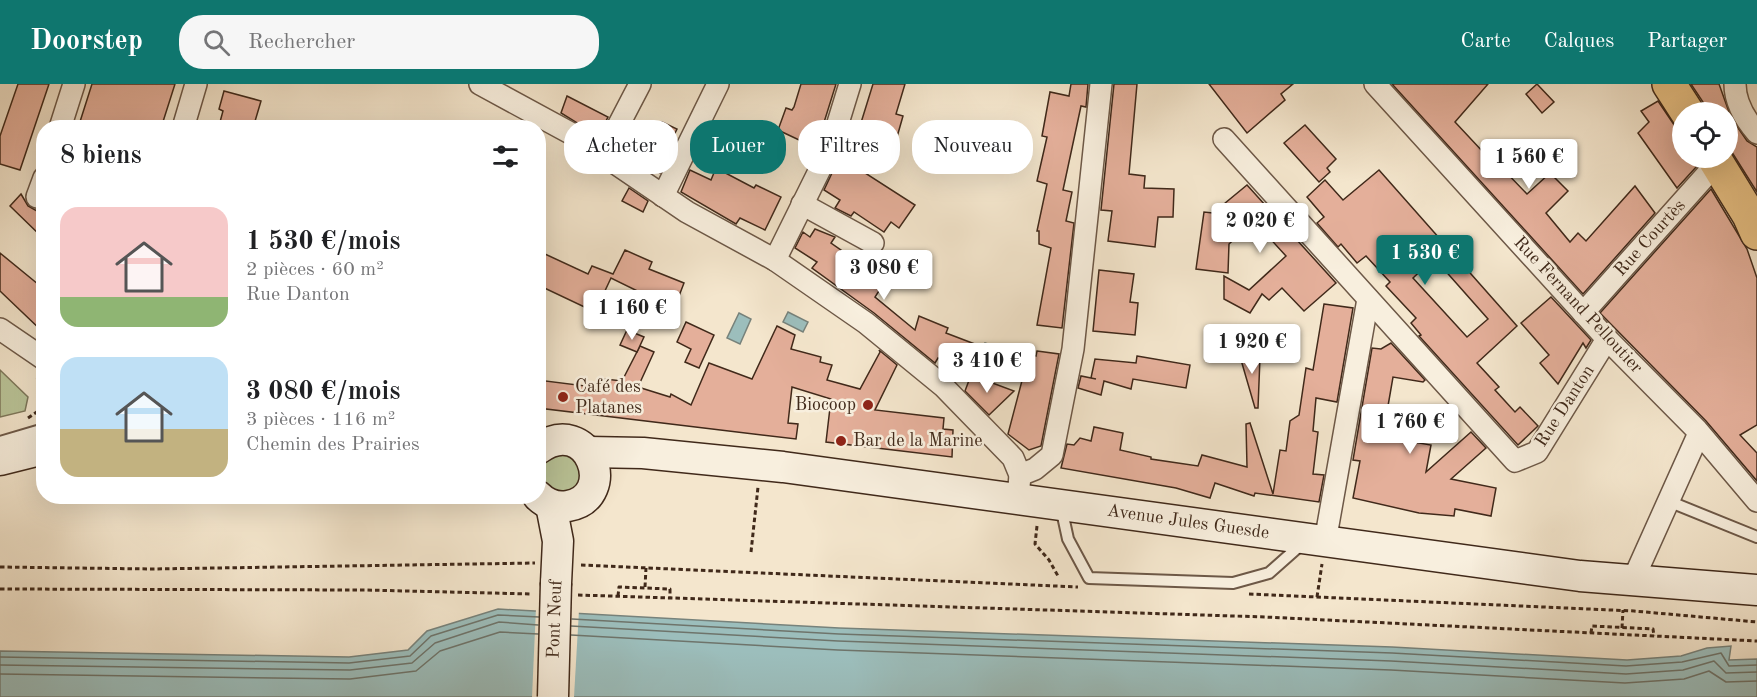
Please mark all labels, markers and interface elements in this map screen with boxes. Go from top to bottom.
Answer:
search box [179,15,599,69]
icon: search [200,26,233,59]
text: Doorstep [30,28,143,56]
text: Rechercher [248,31,355,53]
text: Carte [1461,31,1511,52]
text: Calques [1544,31,1614,52]
text: Partager [1647,31,1727,52]
map controls [1672,102,1738,168]
button: locate [1672,102,1738,168]
chip: Acheter [564,120,678,174]
chip: Louer [690,120,786,174]
chip: Filtres [798,120,900,174]
chip: Nouveau [912,120,1033,174]
pin: 1 560 € [1474,139,1584,190]
icon: filters [489,140,522,173]
text: 8 biens [60,143,142,169]
text: 1 560 € [1494,148,1564,168]
street label: Rue Courtès [1611,196,1689,280]
pin: 2 020 € [1205,203,1315,254]
text: 2 020 € [1225,212,1295,232]
text: 1 530 €/mois [246,229,400,255]
icon: home [108,231,180,303]
street label: Rue Fernand Pelloutier [1510,233,1646,377]
pin: 1 530 € [1370,235,1480,286]
text: 1 530 € [1390,244,1460,264]
pin: 3 080 € [829,250,939,301]
text: 3 080 € [849,259,919,279]
text: 2 pièces · 60 m² [246,260,384,280]
text: Rue Danton [246,285,350,305]
pin: 1 160 € [577,290,687,341]
text: 1 160 € [597,299,667,319]
pin: 1 920 € [1197,324,1307,375]
text: 1 920 € [1217,333,1287,353]
pin: 3 410 € [932,343,1042,394]
text: 3 410 € [952,352,1022,372]
street label: Rue Danton [1532,362,1598,450]
place label: Café des Platanes [575,378,642,417]
text: 3 080 €/mois [246,379,400,405]
icon: home [108,381,180,453]
marker: Café des Platanes [556,390,570,404]
place label: Biocoop [795,396,856,414]
marker: Biocoop [861,398,875,412]
pin: 1 760 € [1355,404,1465,455]
text: 3 pièces · 116 m² [246,410,395,430]
text: 1 760 € [1375,413,1445,433]
place label: Bar de la Marine [853,432,982,450]
marker: Bar de la Marine [834,434,848,448]
text: Chemin des Prairies [246,435,420,455]
street label: Avenue Jules Guesde [1106,502,1270,542]
street label: Pont Neuf [545,578,565,659]

